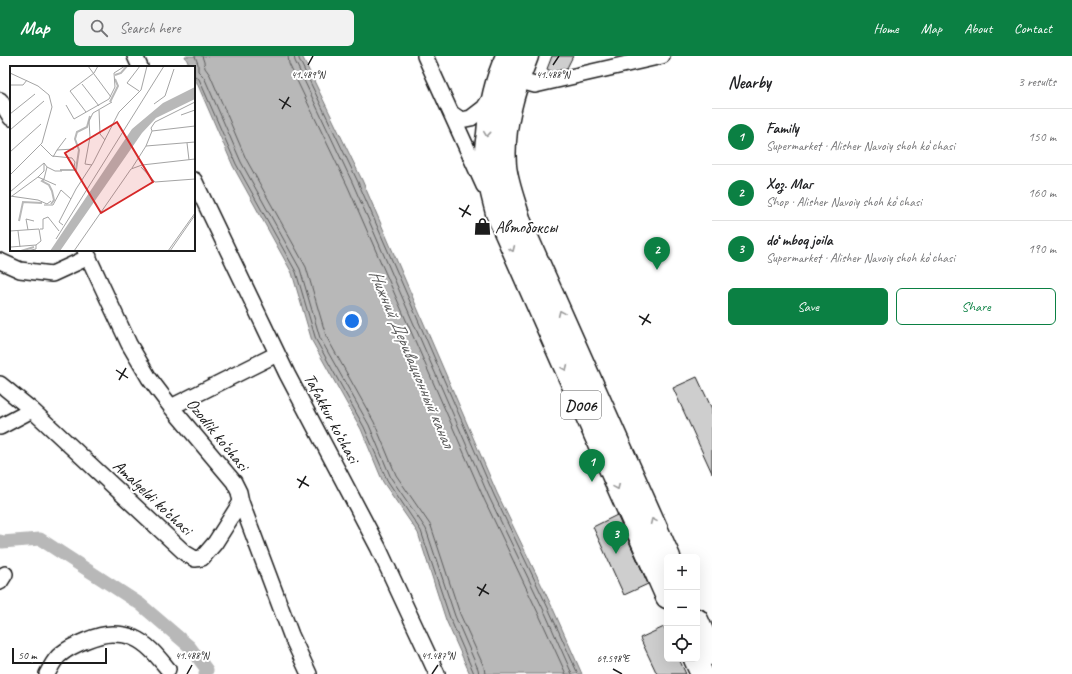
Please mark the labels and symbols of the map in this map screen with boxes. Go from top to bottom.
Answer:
inset map [10,66,195,251]
text: 41.489°N [291,68,327,81]
text: 41.488°N [536,68,572,81]
one-way arrow [483,131,492,137]
shop icon: Автобоксы [472,217,492,237]
place label: Автобоксы [495,217,559,238]
pin: 2 [644,237,670,270]
one-way arrow [507,244,515,252]
water label: Нижний Деривационный канал [365,266,461,453]
one-way arrow [558,310,566,317]
your location [342,311,362,331]
one-way arrow [560,363,568,371]
street label: Tafakkur ko‘chasi [299,370,365,468]
road number: D006 [561,391,601,419]
street label: Ozodlik ko‘chasi [182,394,255,476]
pin: 1 [579,449,605,482]
street label: Amalgeldi ko‘chasi [109,455,198,541]
one-way arrow [613,483,621,490]
one-way arrow [650,518,658,526]
pin: 3 [603,521,629,554]
scale bar [12,646,107,665]
text: 41.488°N [175,649,211,662]
text: 41.487°N [421,649,457,662]
text: 69.598°E [597,652,631,665]

